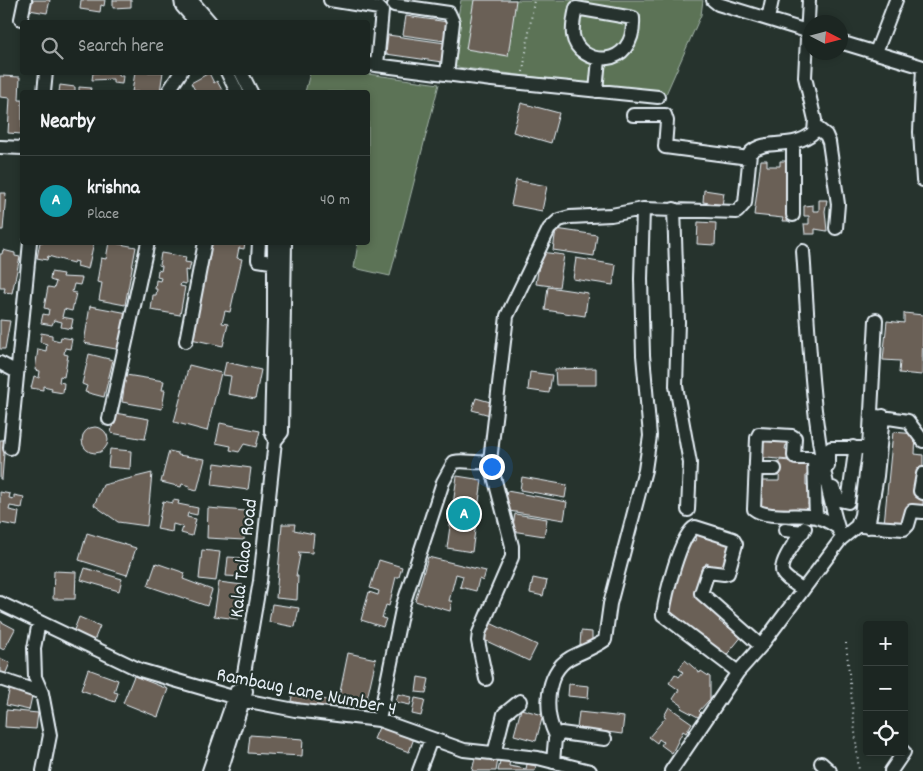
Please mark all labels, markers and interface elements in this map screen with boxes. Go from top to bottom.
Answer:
north arrow [803,15,848,60]
search box [20,20,370,75]
icon: search [38,34,66,62]
text: Search here [78,34,164,61]
text: Nearby [40,108,95,138]
text: krishna [87,176,140,203]
text: A [52,189,60,212]
text: 40 m [320,189,350,212]
text: Place [87,203,119,226]
your location [479,454,505,480]
pin: A [448,495,480,533]
street label: Kala Talao Road [224,497,266,620]
map controls [863,621,908,756]
button: + [863,621,908,666]
street label: Rambaug Lane Number 4 [214,662,399,724]
button: − [863,666,908,711]
button: locate [863,711,908,756]

